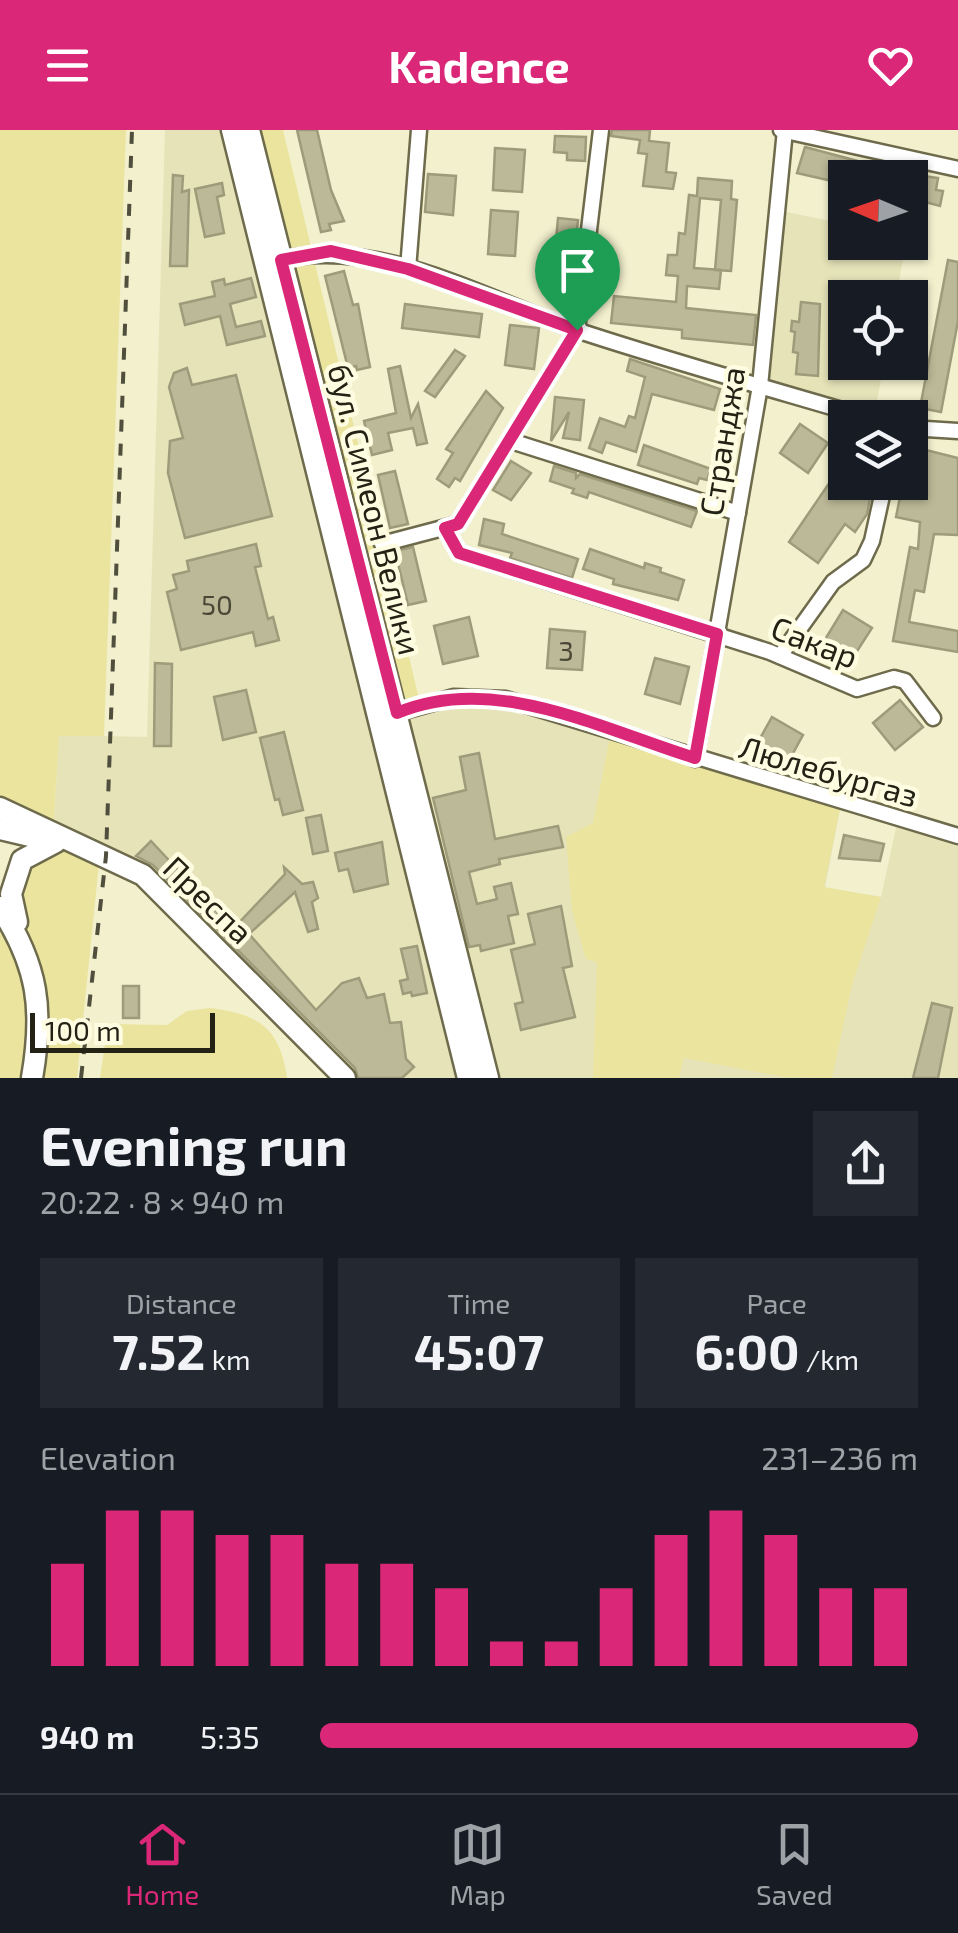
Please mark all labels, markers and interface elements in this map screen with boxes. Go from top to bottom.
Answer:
icon: menu [40,38,95,93]
text: Kadence [388,38,570,92]
icon: heart [863,38,918,93]
north arrow [828,160,928,260]
map controls [828,160,928,500]
pin [535,228,620,331]
icon: arrive [550,243,605,298]
button: locate [828,280,928,380]
street label: бул. Симеон Велики [320,360,431,659]
street label: Странджа [690,364,752,518]
button: layers [828,400,928,500]
house number: 50 [201,587,233,621]
street label: Сакар [766,607,864,675]
house number: 3 [558,633,574,667]
street label: Люлебургаз [735,726,923,815]
street label: Преспа [157,847,261,951]
scale bar [30,1008,215,1053]
text: 100 m [45,1013,121,1047]
text: Evening run [40,1111,348,1177]
button: share [813,1111,918,1216]
text: 20:22 · 8 × 940 m [40,1182,284,1220]
text: Distance [126,1286,237,1320]
text: Time [448,1286,510,1320]
text: Pace [747,1286,807,1320]
text: 7.52 [112,1320,205,1380]
text: 45:07 [414,1320,544,1380]
text: 6:00 [694,1320,800,1380]
text: km [205,1342,250,1376]
text: /km [800,1342,859,1376]
text: Elevation [40,1438,176,1476]
text: 231–236 m [761,1438,918,1476]
text: 940 m [40,1717,135,1755]
text: 5:35 [200,1717,260,1755]
tab: Home [125,1817,199,1911]
tab: Map [450,1817,506,1911]
tab: Saved [756,1817,833,1911]

